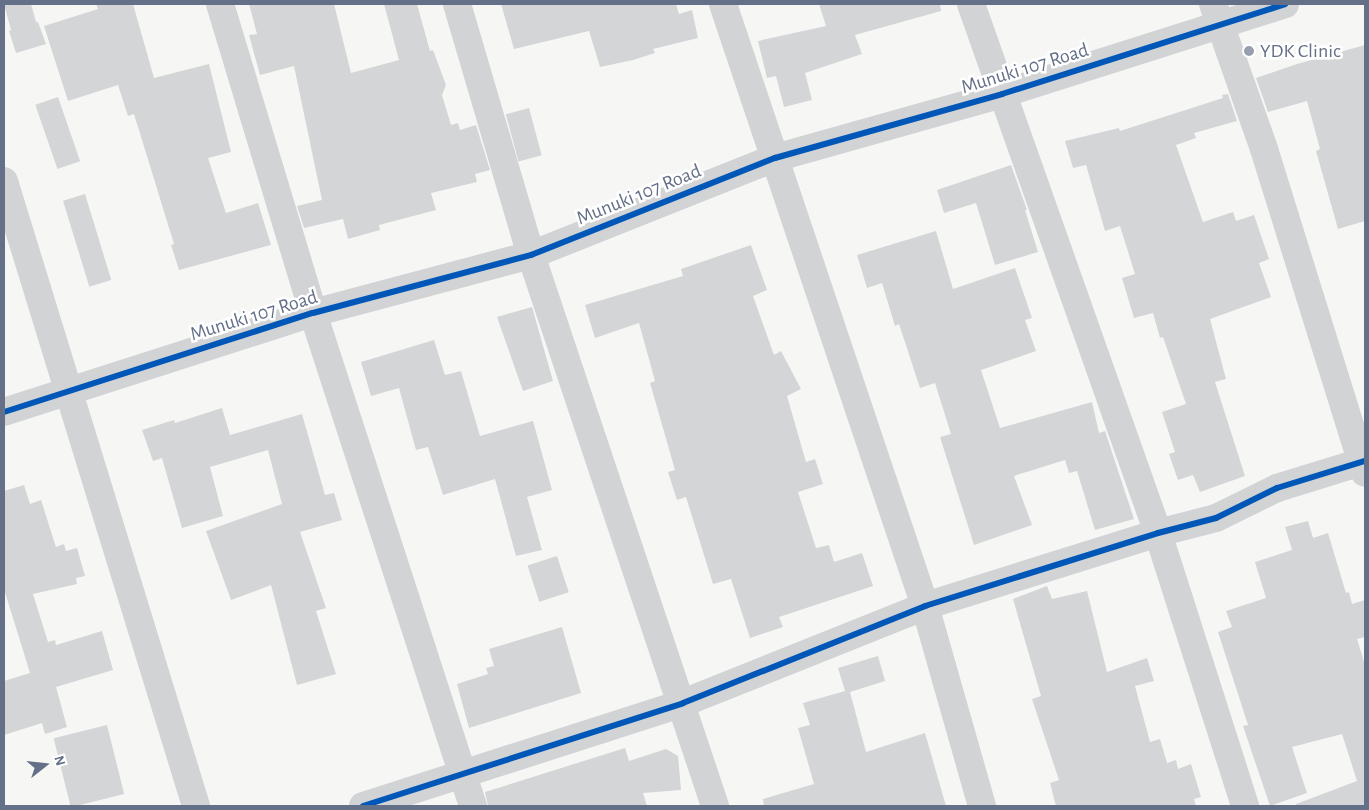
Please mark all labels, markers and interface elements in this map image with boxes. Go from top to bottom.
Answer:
street label: Munuki 107 Road [958,38,1092,100]
place label: YDK Clinic [1260,39,1341,63]
marker: YDK Clinic [1242,44,1256,58]
street label: Munuki 107 Road [573,159,705,231]
street label: Munuki 107 Road [187,285,321,347]
north arrow [20,740,70,790]
text: N [51,754,67,767]

